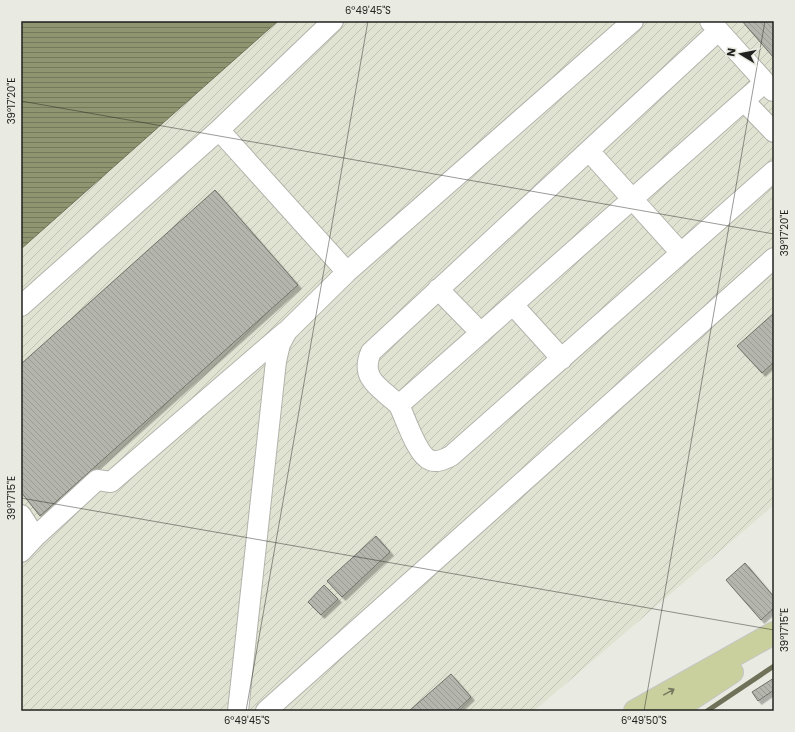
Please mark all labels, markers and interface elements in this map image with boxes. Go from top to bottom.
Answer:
text: 6°49'45"S [345,3,391,18]
north arrow [721,34,761,74]
text: N [723,47,740,58]
text: 39°17'20"E [4,78,19,124]
text: 39°17'20"E [777,210,792,256]
text: 39°17'15"E [4,476,19,520]
text: 39°17'15"E [777,608,792,652]
one-way arrow [663,688,675,695]
text: 6°49'45"S [224,713,270,728]
text: 6°49'50"S [621,713,667,728]

